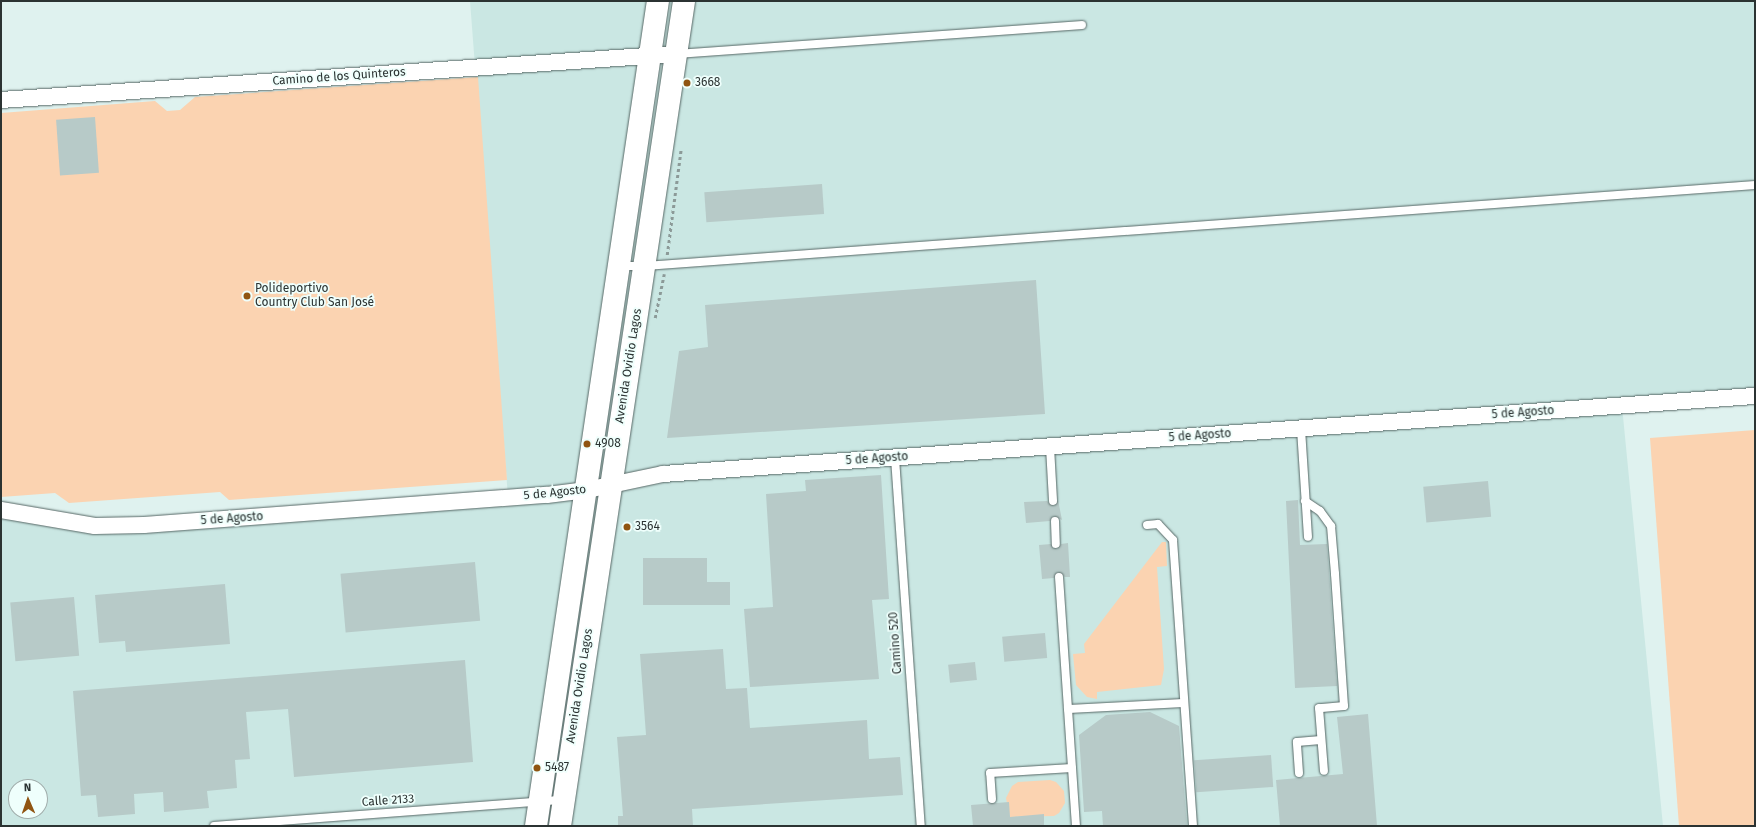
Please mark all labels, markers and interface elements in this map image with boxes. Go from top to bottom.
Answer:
street label: Camino de los Quinteros [272,65,406,89]
place label: 3668 [695,76,720,90]
marker: 3668 [682,78,692,88]
place label: Polideportivo Country Club San José [255,282,374,310]
marker: Polideportivo Country Club San José [242,291,252,301]
street label: Avenida Ovidio Lagos [613,308,645,424]
street label: 5 de Agosto [1491,404,1555,422]
street label: 5 de Agosto [1168,427,1232,445]
place label: 4908 [595,437,621,451]
marker: 4908 [582,439,592,449]
street label: 5 de Agosto [845,450,909,468]
street label: 5 de Agosto [523,483,587,503]
street label: 5 de Agosto [200,510,264,528]
place label: 3564 [635,520,660,534]
marker: 3564 [622,522,632,532]
street label: Camino 520 [887,611,905,675]
street label: Avenida Ovidio Lagos [564,628,596,744]
place label: 5487 [545,761,569,775]
marker: 5487 [532,763,542,773]
north arrow [8,779,48,819]
text: N [24,781,31,794]
street label: Calle 2133 [361,792,415,810]

